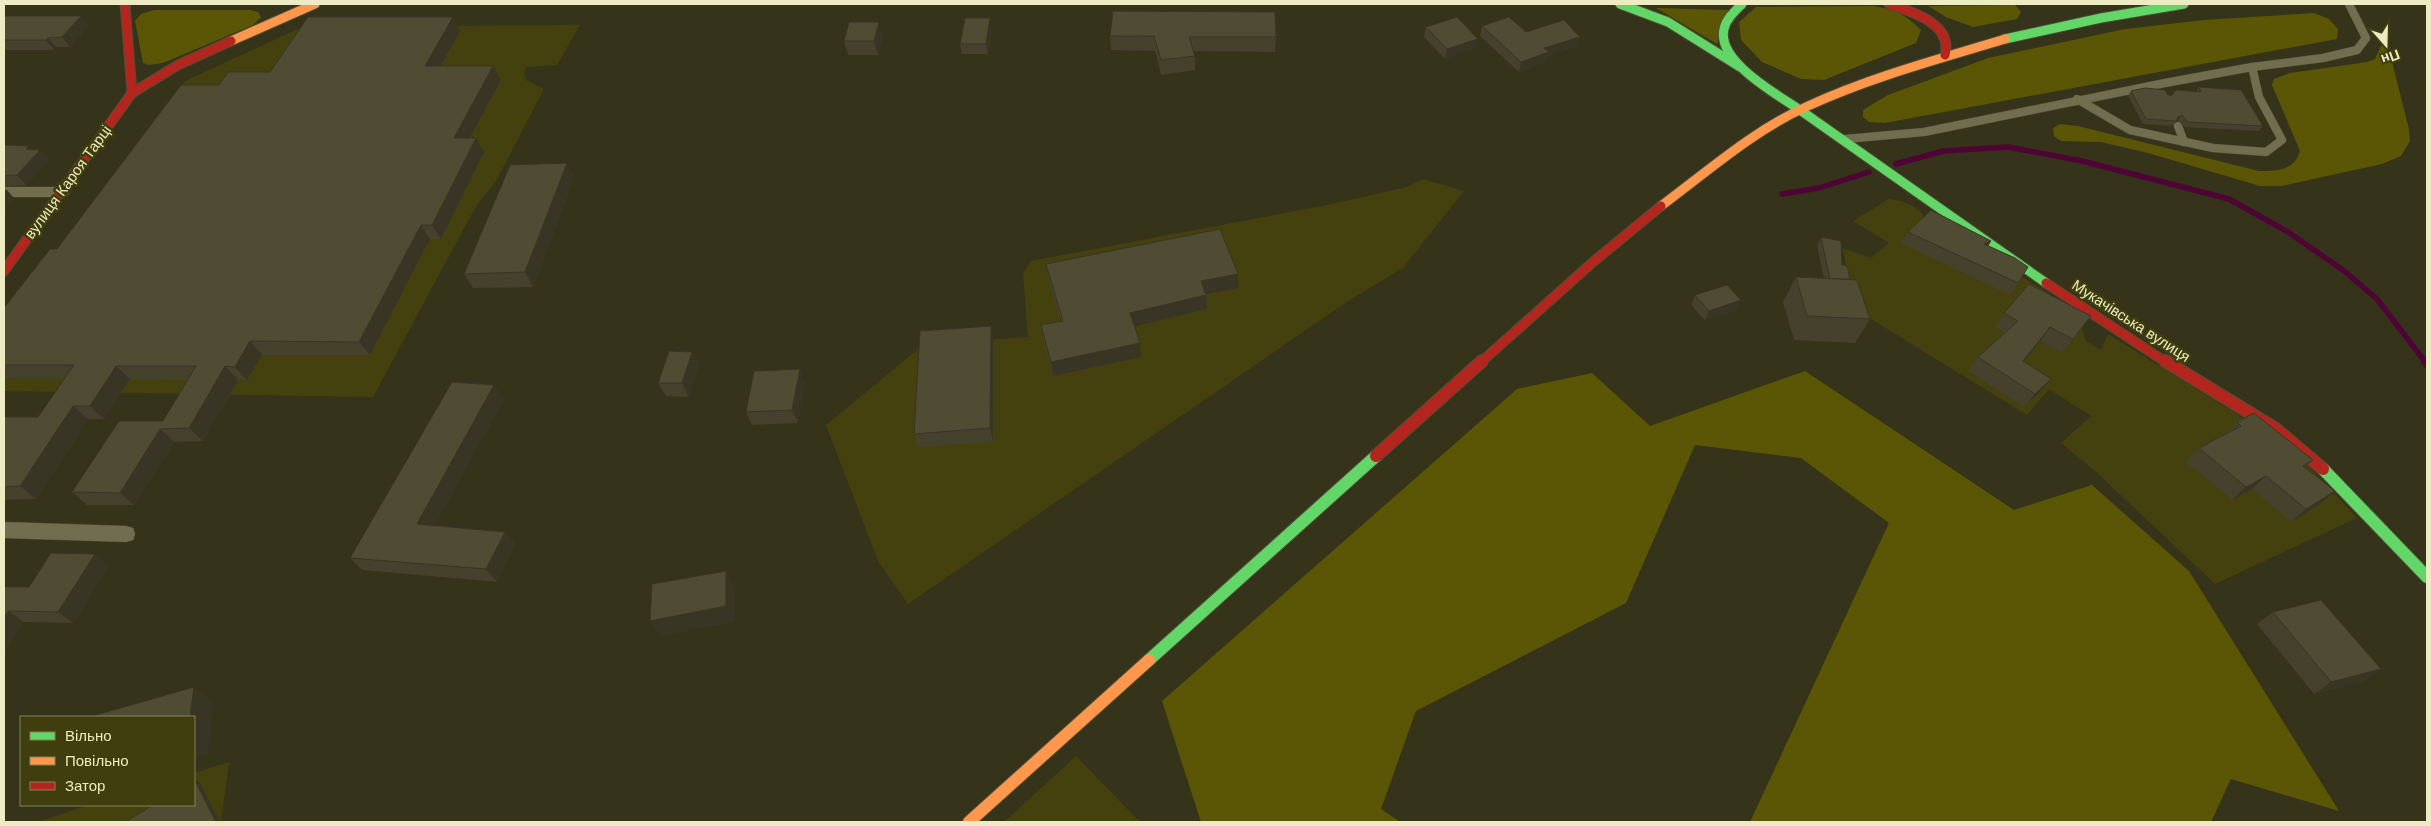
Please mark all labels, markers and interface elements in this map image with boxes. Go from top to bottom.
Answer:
north arrow [2361,20,2411,70]
text: Пн [2379,47,2402,68]
street label: вулиця Кароя Тарці [21,122,114,242]
street label: Мукачівська вулиця [2069,276,2194,365]
legend [20,716,195,806]
text: Вільно [65,727,112,744]
text: Повільно [65,752,129,769]
text: Затор [65,777,105,794]

